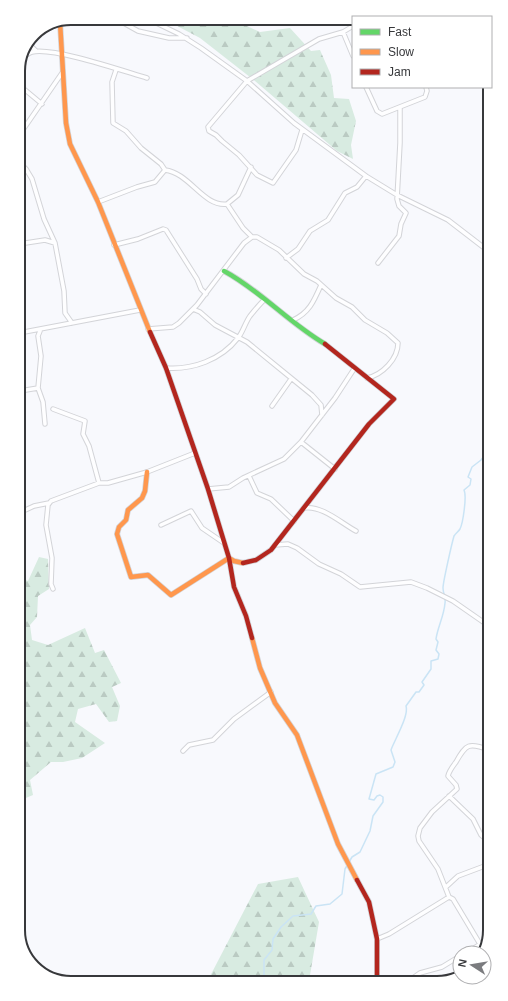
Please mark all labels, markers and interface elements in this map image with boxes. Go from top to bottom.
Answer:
legend [352,16,492,88]
text: Fast [388,25,412,39]
text: Slow [388,45,414,59]
text: Jam [388,65,411,79]
north arrow [452,945,492,985]
text: N [456,958,469,968]

